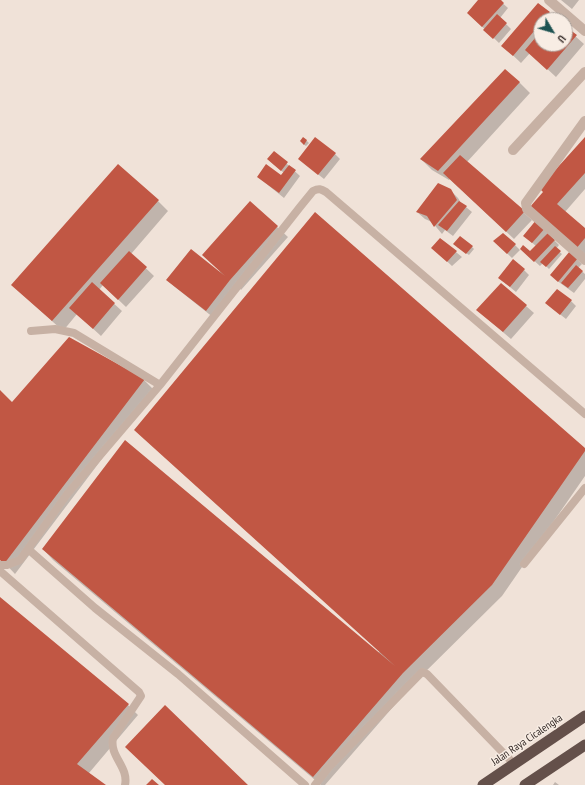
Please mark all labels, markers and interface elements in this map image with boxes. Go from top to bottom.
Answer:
north arrow [533,12,573,52]
text: U [554,32,569,45]
street label: Jalan Raya Cicalengka [489,711,565,769]

